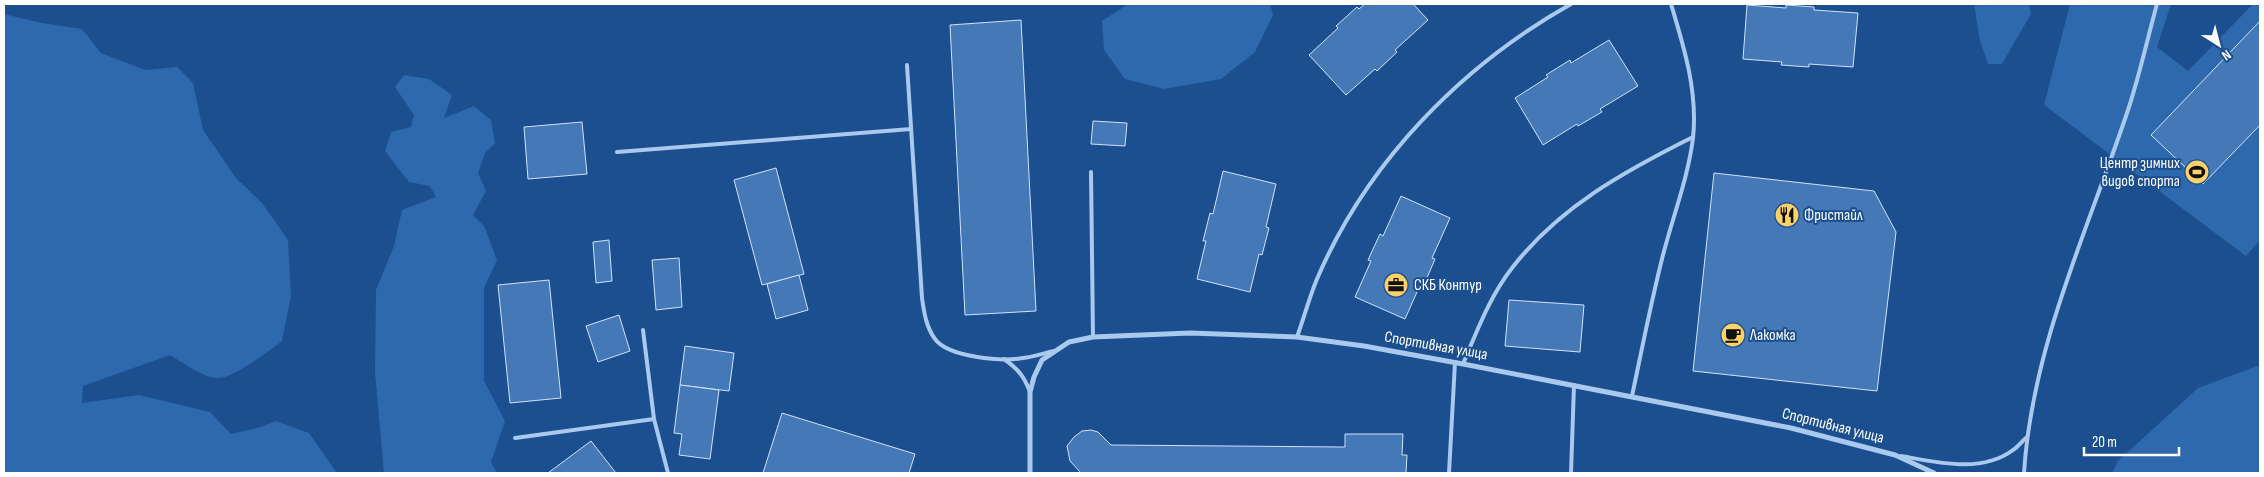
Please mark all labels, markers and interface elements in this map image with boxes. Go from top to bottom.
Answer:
north arrow [2194,20,2244,70]
text: N [2218,46,2234,64]
place label: Центр зимних видов спорта [2100,154,2180,191]
sports icon: Центр зимних видов спорта [2184,159,2210,185]
restaurant icon: Фристайл [1774,202,1800,228]
place label: Фристайл [1804,206,1863,225]
office icon: СКБ Контур [1383,272,1409,298]
place label: СКБ Контур [1414,276,1482,295]
cafe icon: Лакомка [1720,322,1746,348]
place label: Лакомка [1749,326,1796,345]
street label: Спортивная улица [1383,328,1489,364]
street label: Спортивная улица [1780,404,1886,448]
scale bar [2084,424,2179,456]
text: 20 m [2092,433,2117,452]

